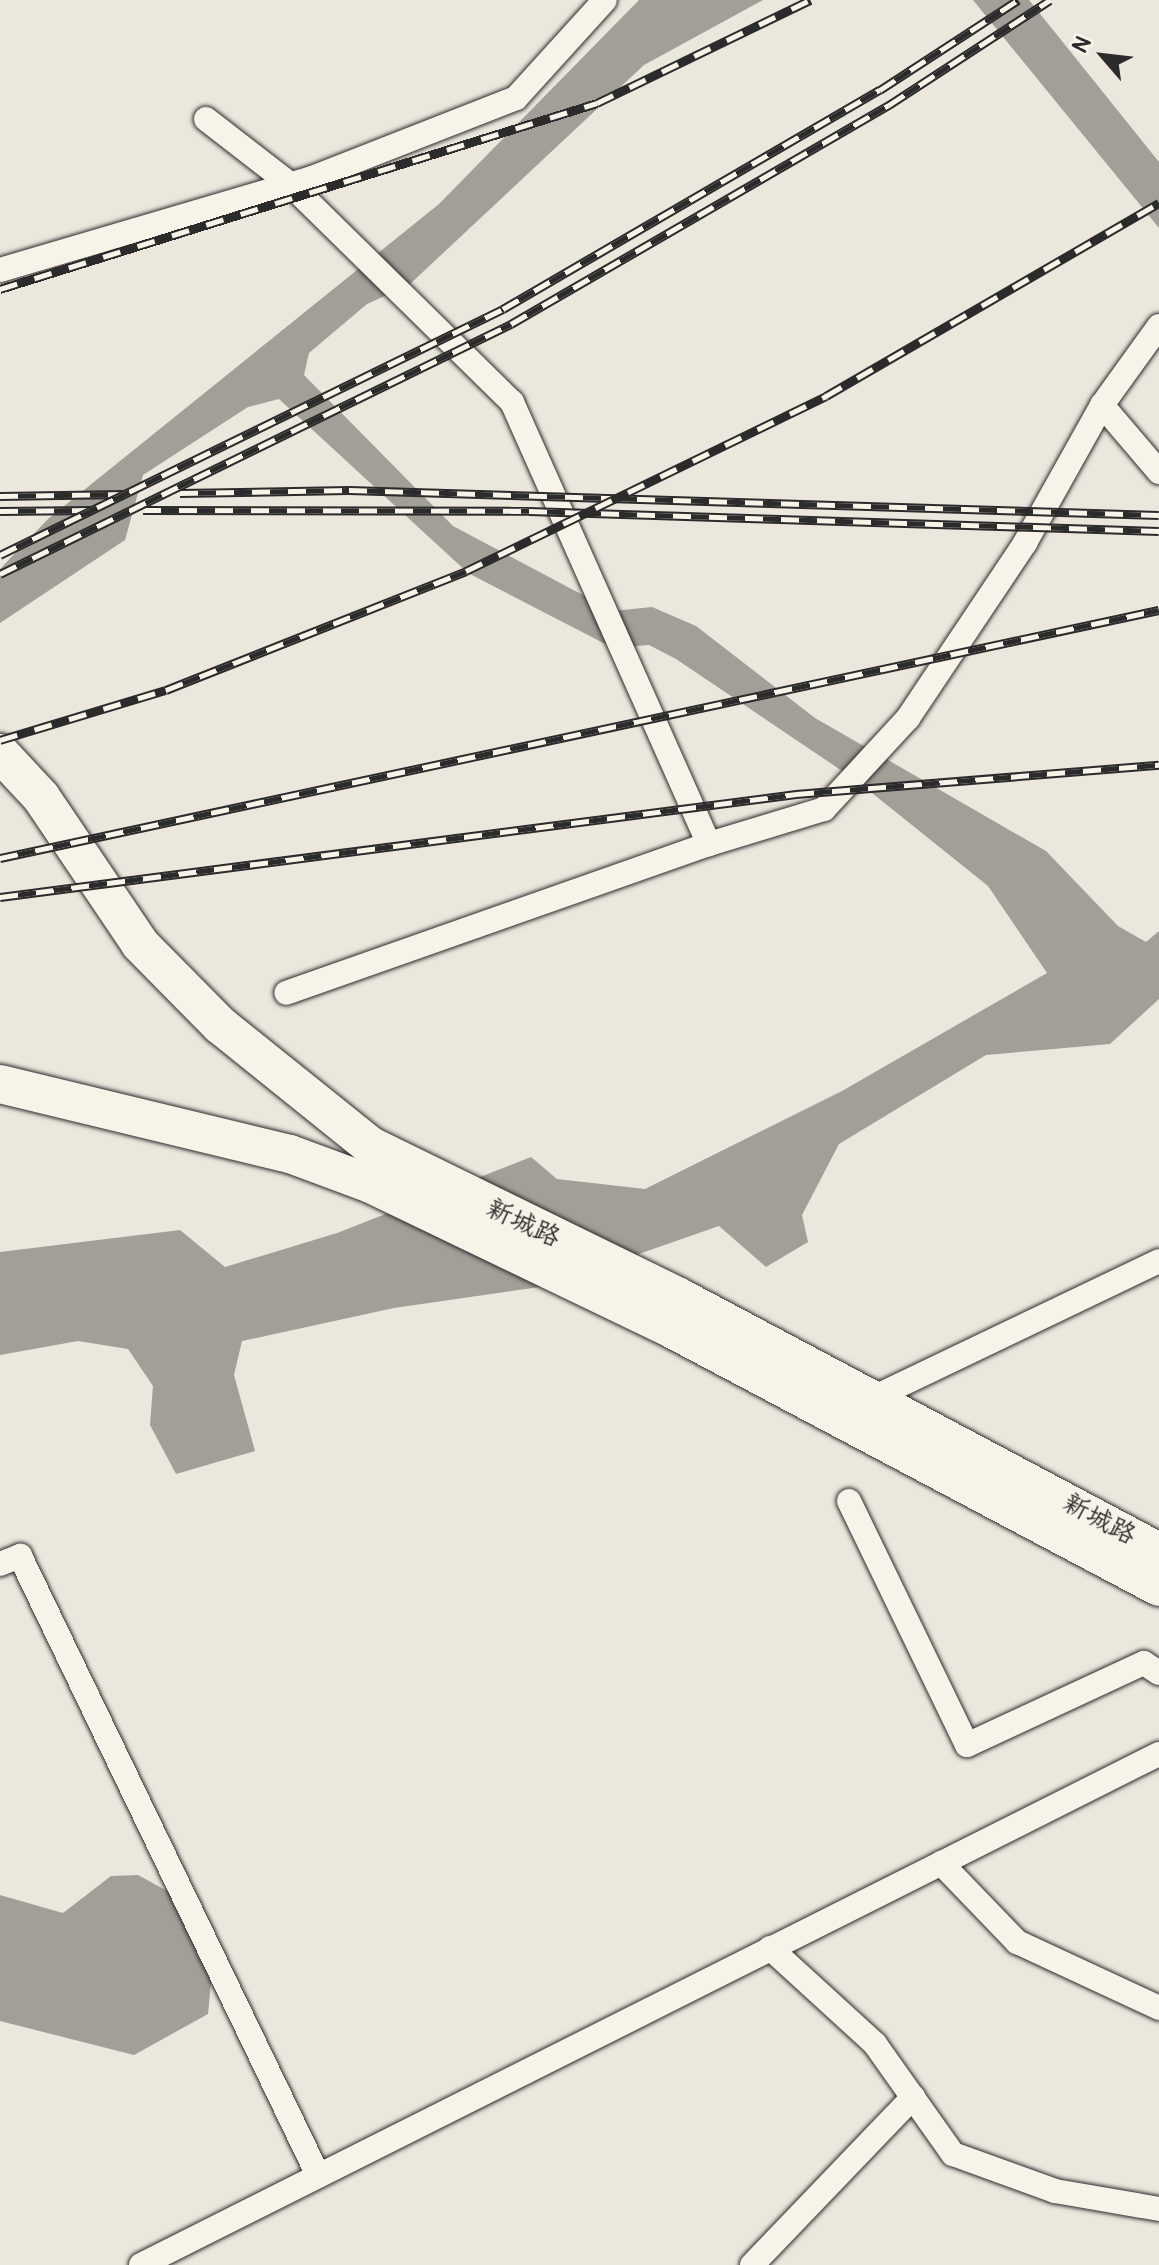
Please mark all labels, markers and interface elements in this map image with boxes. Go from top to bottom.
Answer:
north arrow [1063,16,1143,96]
text: N [1066,32,1098,58]
street label: 新城路 [481,1193,565,1255]
street label: 新城路 [1057,1488,1141,1552]

